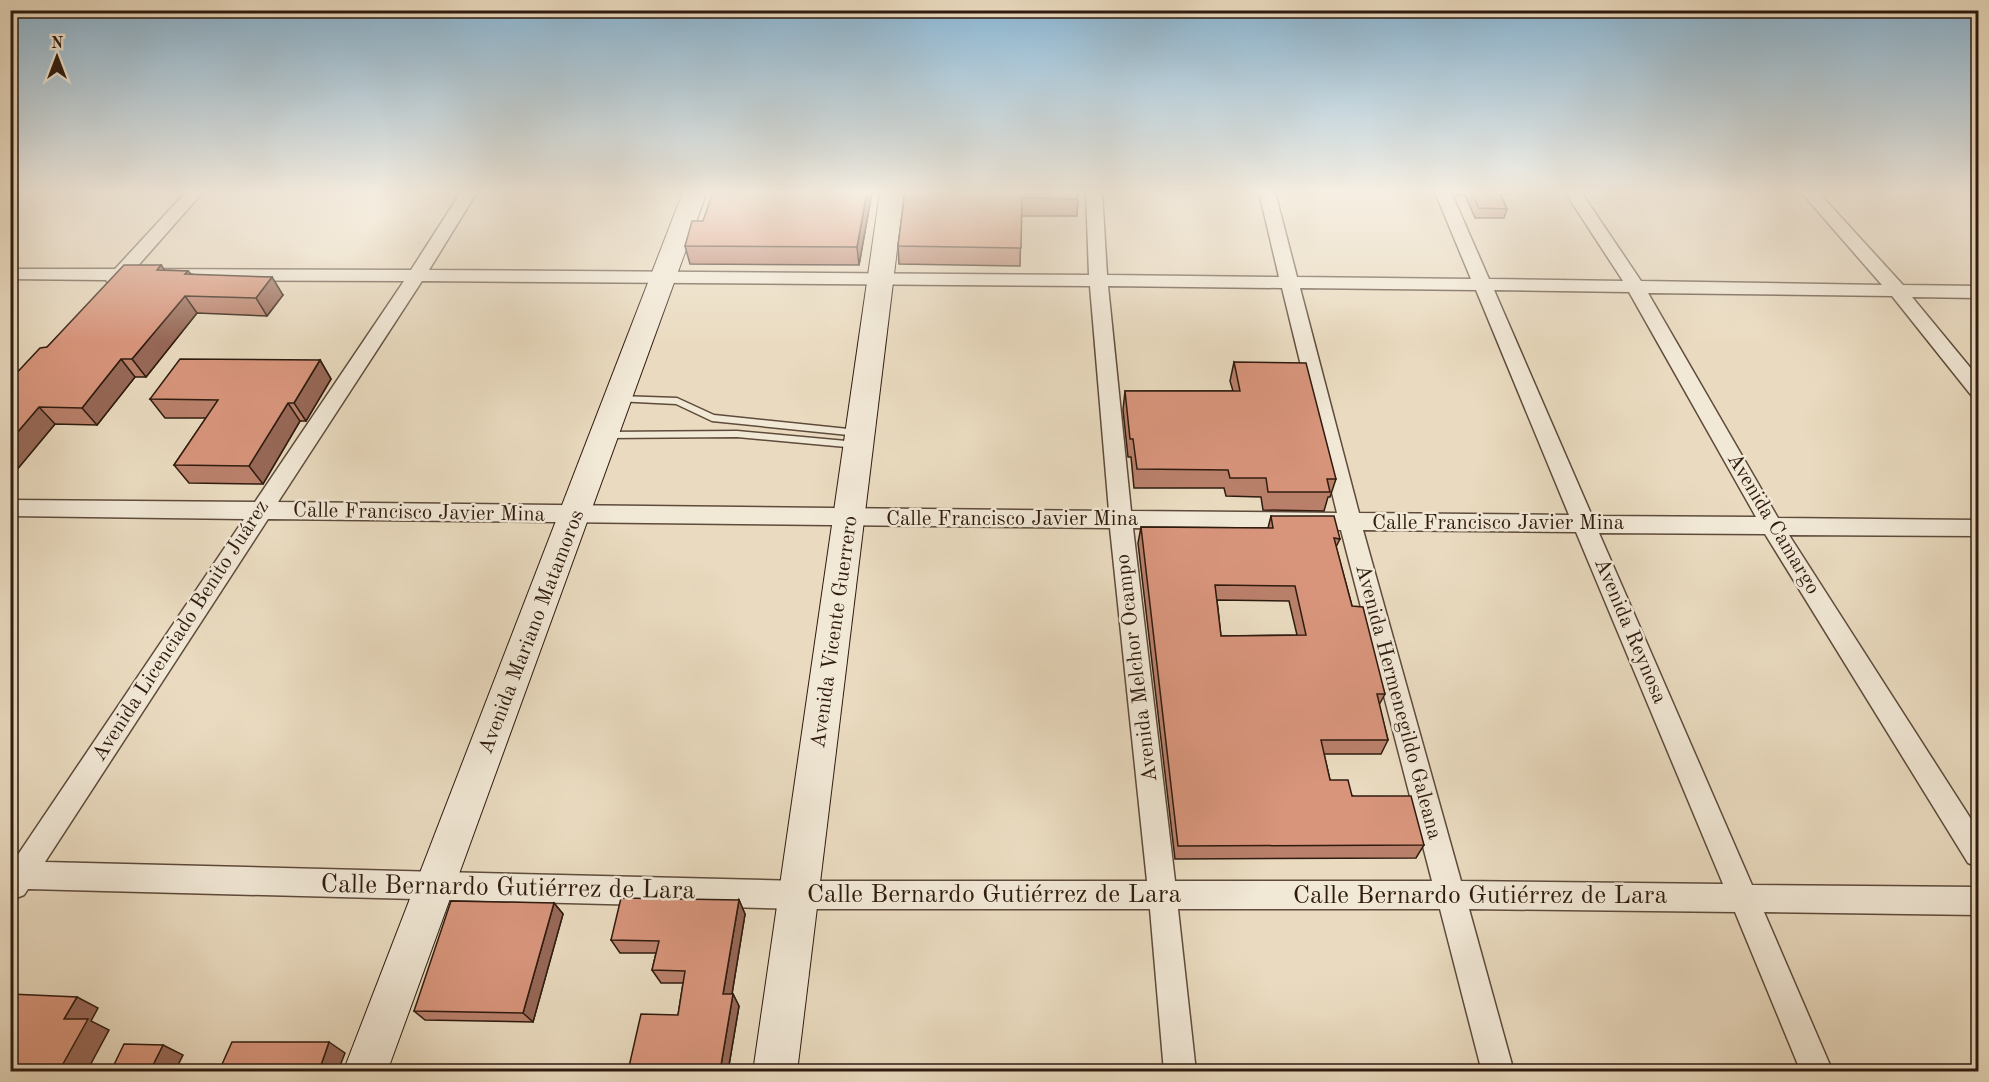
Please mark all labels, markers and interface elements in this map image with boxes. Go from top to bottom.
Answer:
north arrow [27,27,87,87]
text: N [51,36,64,52]
street label: Avenida Camargo [1723,450,1823,598]
street label: Avenida Licenciado Benito Juárez [89,497,273,765]
street label: Calle Francisco Javier Mina [293,500,545,526]
street label: Avenida Mariano Matamoros [476,507,588,757]
street label: Calle Francisco Javier Mina [886,509,1138,530]
street label: Calle Francisco Javier Mina [1372,513,1624,534]
street label: Avenida Vicente Guerrero [808,514,862,750]
street label: Avenida Melchor Ocampo [1113,553,1161,783]
street label: Avenida Reynosa [1590,555,1670,707]
street label: Avenida Hermenegildo Galeana [1351,562,1445,842]
street label: Calle Bernardo Gutiérrez de Lara [320,872,696,904]
street label: Calle Bernardo Gutiérrez de Lara [807,882,1181,908]
street label: Calle Bernardo Gutiérrez de Lara [1293,883,1667,909]

